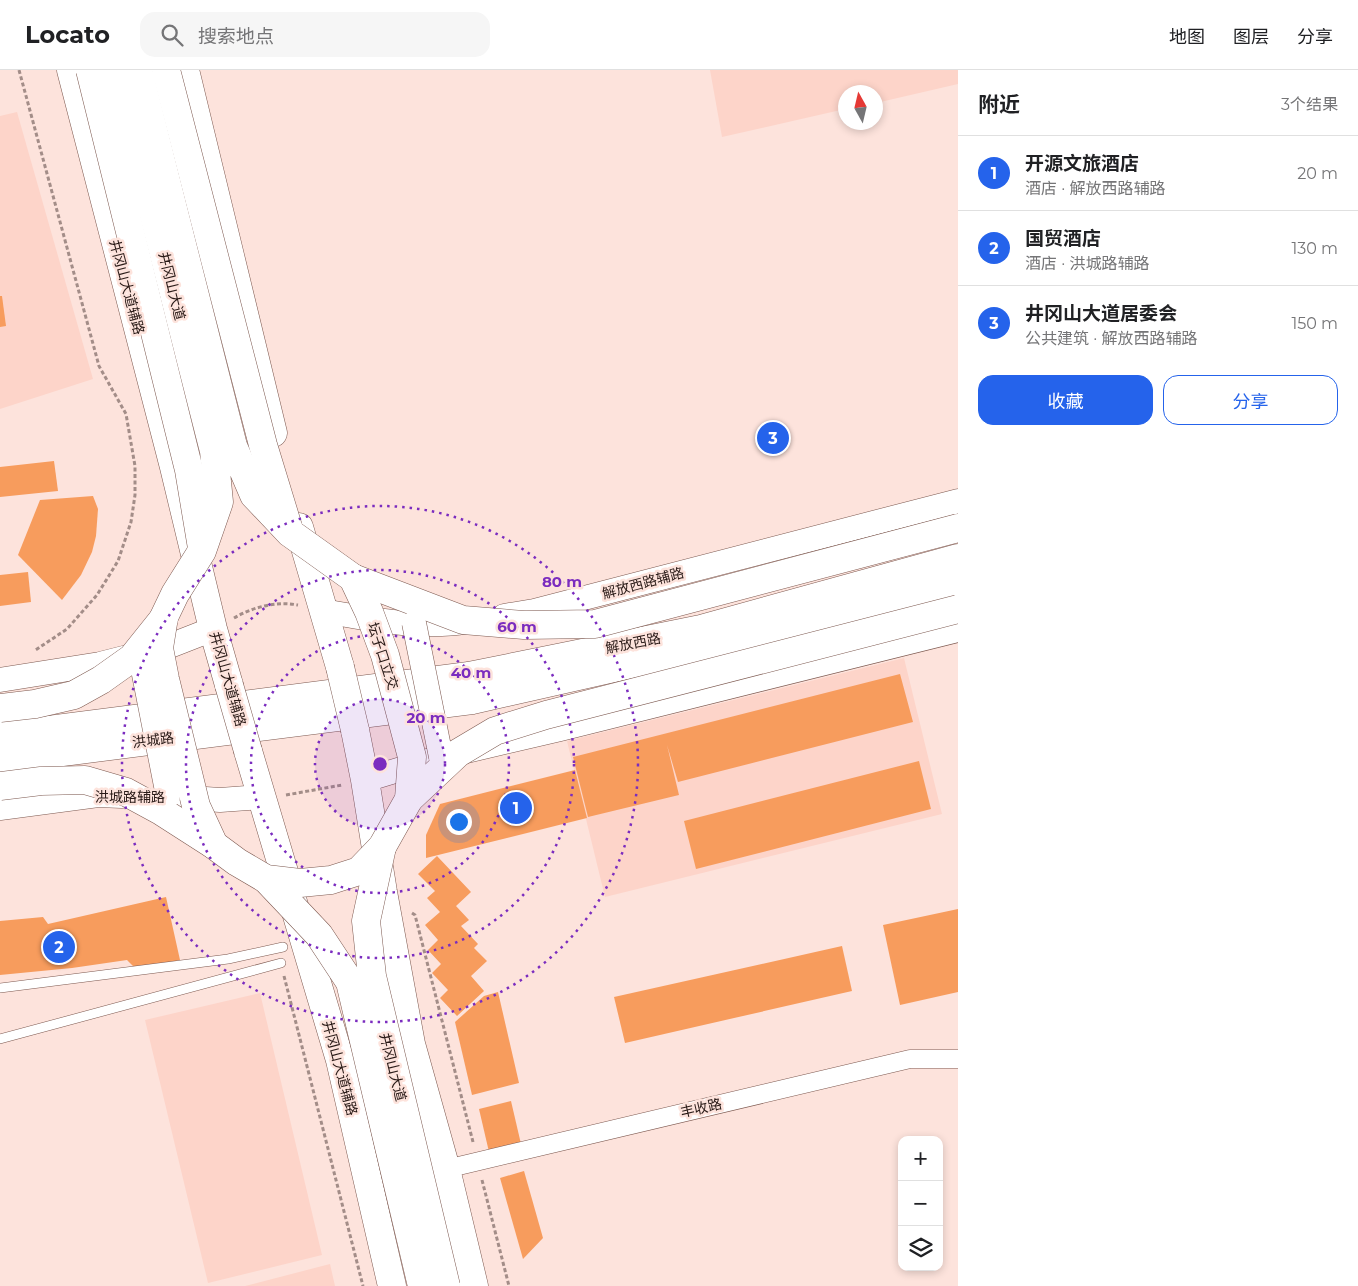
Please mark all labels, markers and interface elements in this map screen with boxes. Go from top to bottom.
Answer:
search box [140,12,490,57]
text: Locato [25,20,110,49]
icon: search [158,21,186,49]
text: 搜索地点 [198,25,274,48]
text: 地图 [1169,26,1205,48]
text: 图层 [1233,26,1269,48]
text: 分享 [1297,26,1333,48]
north arrow [838,85,883,130]
text: 附近 [978,92,1020,117]
text: 3个结果 [1281,95,1338,114]
text: 开源文旅酒店 [1025,152,1139,175]
text: 1 [991,164,997,183]
text: 20 m [1297,164,1338,183]
text: 酒店 · 解放西路辅路 [1025,179,1165,198]
text: 国贸酒店 [1025,227,1101,250]
street label: 井冈山大道辅路 [106,237,148,337]
text: 2 [989,239,999,258]
text: 130 m [1291,239,1338,258]
street label: 井冈山大道 [155,250,189,322]
text: 酒店 · 洪城路辅路 [1025,254,1149,273]
text: 井冈山大道居委会 [1025,302,1177,325]
text: 3 [989,314,999,333]
text: 150 m [1291,314,1338,333]
text: 公共建筑 · 解放西路辅路 [1025,329,1197,348]
button: 收藏 [978,375,1153,425]
button: 分享 [1163,375,1338,425]
pin: 3 [757,419,789,457]
street label: 解放西路辅路 [600,563,686,603]
text: 80 m [542,572,582,591]
text: 60 m [497,617,537,636]
street label: 坛子口立交 [364,620,402,692]
street label: 井冈山大道辅路 [206,629,250,729]
street label: 解放西路 [604,629,662,657]
text: 40 m [451,663,491,682]
text: 20 m [406,708,446,727]
street label: 洪城路 [131,729,175,751]
centre of rings [371,755,389,773]
street label: 洪城路辅路 [95,788,165,806]
pin: 1 [500,789,532,827]
your location [446,809,472,835]
pin: 2 [43,928,75,966]
street label: 井冈山大道辅路 [319,1018,361,1118]
street label: 井冈山大道 [376,1031,410,1103]
street label: 丰收路 [679,1095,723,1121]
map controls [898,1136,943,1271]
button: + [898,1136,943,1181]
button: − [898,1181,943,1226]
button: layers [898,1226,943,1271]

